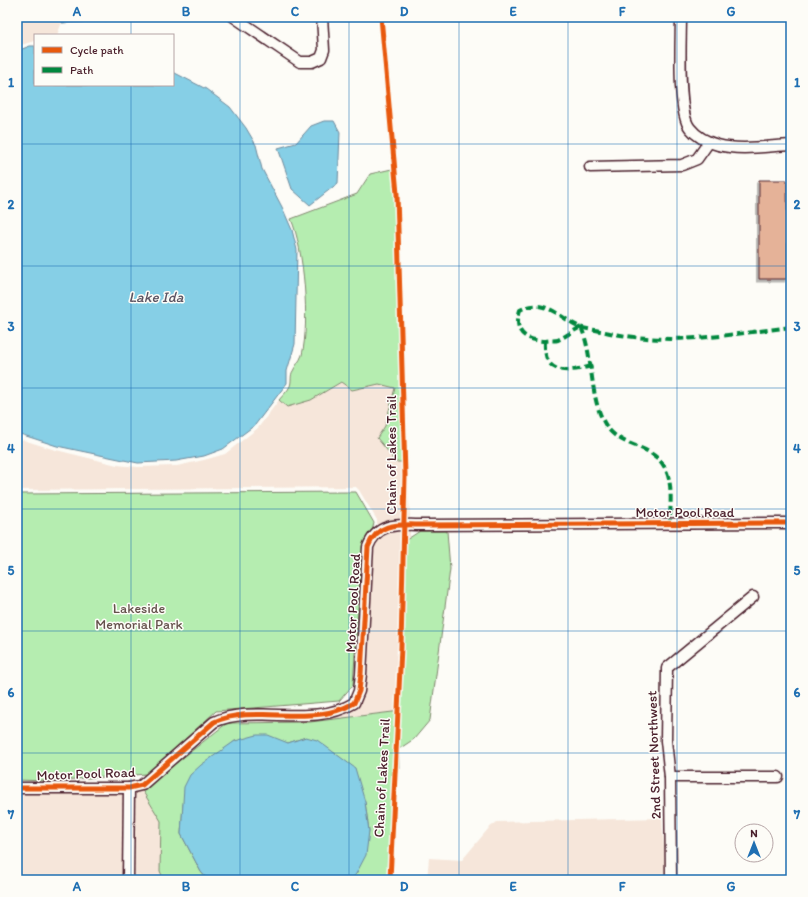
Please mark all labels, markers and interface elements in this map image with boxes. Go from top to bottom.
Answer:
text: A [72,4,82,19]
text: B [182,4,191,19]
text: C [291,4,300,19]
text: D [400,4,409,19]
text: E [509,4,517,19]
text: F [619,4,626,19]
text: G [727,4,736,19]
legend [34,34,174,86]
text: Cycle path [70,43,124,57]
text: Path [70,63,93,77]
text: 1 [8,75,14,90]
text: 1 [794,75,800,90]
text: 2 [8,197,15,212]
text: 2 [794,197,801,212]
water label: Lake Ida [128,288,184,306]
text: 3 [7,319,15,334]
text: 3 [793,319,801,334]
street label: Chain of Lakes Trail [383,395,400,515]
text: 4 [7,441,15,456]
text: 4 [793,441,801,456]
street label: Motor Pool Road [635,504,735,521]
street label: Motor Pool Road [342,553,364,653]
text: 5 [8,563,15,578]
text: 5 [794,563,801,578]
park label: Lakeside Memorial Park [95,600,183,633]
text: 6 [8,685,15,700]
text: 6 [794,685,801,700]
street label: 2nd Street Northwest [643,690,665,820]
street label: Chain of Lakes Trail [370,718,394,838]
street label: Motor Pool Road [36,764,136,784]
text: 7 [7,807,15,822]
text: 7 [793,807,801,822]
north arrow [734,823,774,863]
text: N [750,827,758,840]
text: A [72,879,82,894]
text: B [182,879,191,894]
text: C [291,879,300,894]
text: D [400,879,409,894]
text: E [509,879,517,894]
text: F [619,879,626,894]
text: G [727,879,736,894]

